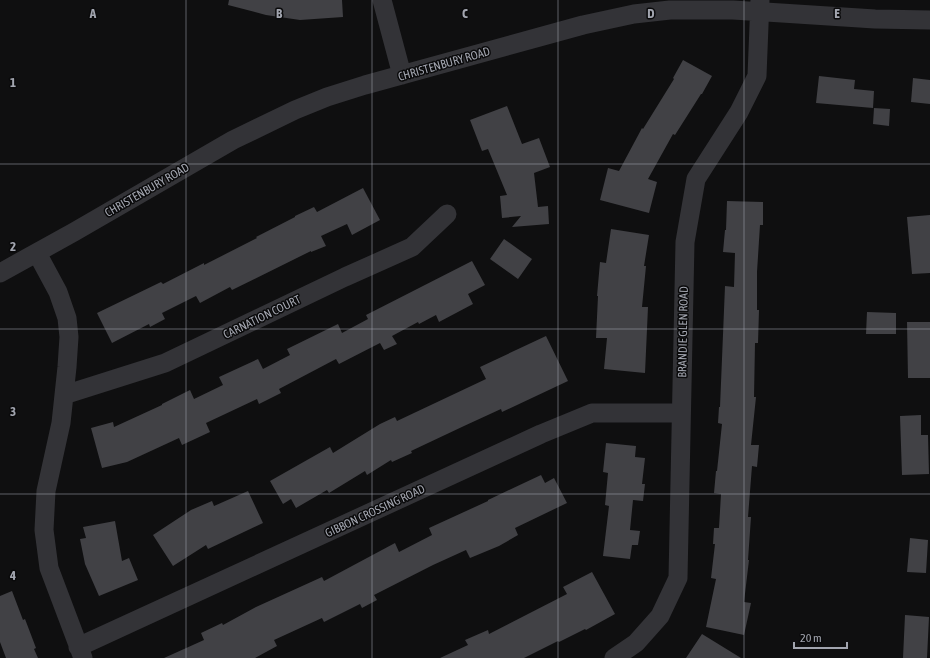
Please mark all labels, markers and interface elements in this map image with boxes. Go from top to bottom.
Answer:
text: A [89,6,97,21]
text: B [276,6,283,21]
text: C [462,6,468,21]
text: D [647,6,655,21]
text: E [834,6,840,21]
street label: CHRISTENBURY ROAD [396,44,492,84]
text: 1 [10,75,16,90]
street label: CHRISTENBURY ROAD [102,160,192,220]
text: 2 [10,239,16,254]
street label: BRANDIE GLEN ROAD [675,286,691,378]
street label: CARNATION COURT [221,292,304,342]
text: 3 [10,404,16,419]
street label: GIBBON CROSSING ROAD [323,482,427,540]
text: 4 [9,568,16,583]
scale bar [794,624,847,650]
text: 20 m [800,631,822,645]

